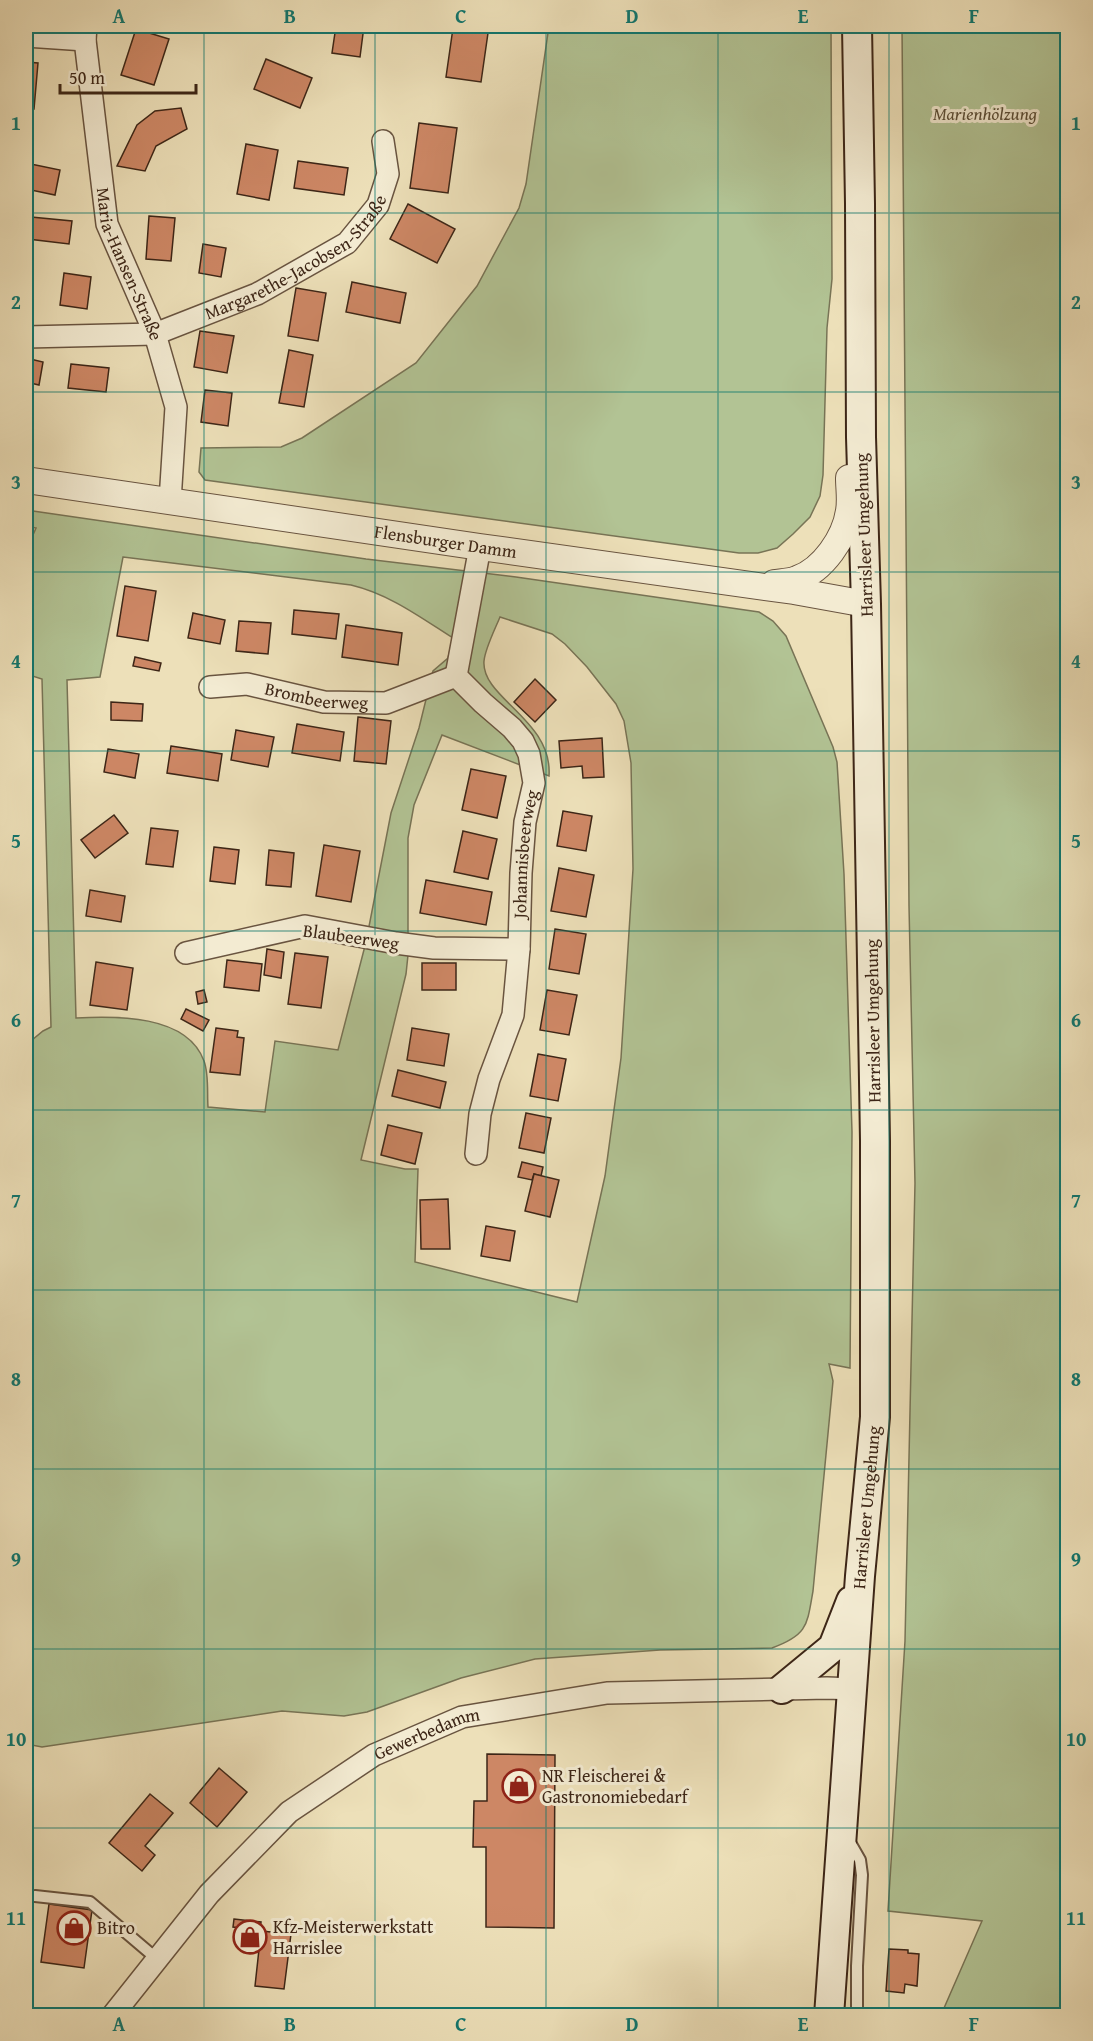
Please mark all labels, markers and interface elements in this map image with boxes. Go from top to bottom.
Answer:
text: A [113,1,126,30]
text: B [284,1,296,30]
text: C [455,1,467,30]
text: D [625,1,639,30]
text: E [798,1,809,30]
text: F [969,1,979,30]
scale bar [60,57,196,95]
text: 50 m [69,64,105,91]
park label: Marienhölzung [933,100,1037,127]
text: 1 [11,108,21,137]
text: 1 [1071,108,1081,137]
street label: Maria-Hansen-Straße [90,186,170,343]
street label: Margarethe-Jacobsen-Straße [200,192,393,326]
text: 2 [11,287,21,316]
text: 2 [1071,287,1081,316]
street label: Harrisleer Umgehung [847,453,880,617]
text: 3 [11,467,21,496]
text: 3 [1071,467,1081,496]
street label: Flensburger Damm [372,518,519,565]
text: 4 [11,646,21,675]
text: 4 [1071,646,1081,675]
street label: Brombeerweg [262,675,368,716]
street label: Johannisbeerweg [506,787,545,921]
text: 5 [11,826,21,855]
text: 5 [1071,826,1081,855]
street label: Blaubeerweg [301,916,401,957]
street label: Harrisleer Umgehung [858,939,887,1103]
text: 6 [11,1005,21,1034]
text: 6 [1071,1005,1081,1034]
text: 7 [11,1185,21,1214]
text: 7 [1071,1185,1081,1214]
text: 8 [11,1364,21,1393]
text: 8 [1071,1364,1081,1393]
street label: Harrisleer Umgehung [845,1424,887,1590]
text: 9 [11,1544,21,1573]
text: 9 [1071,1544,1081,1573]
street label: Gewerbedamm [369,1700,482,1767]
text: 10 [6,1724,26,1753]
text: 10 [1066,1724,1086,1753]
place label: NR Fleischerei & Gastronomiebedarf [542,1762,690,1810]
shop icon: NR Fleischerei & Gastronomiebedarf [501,1768,537,1804]
text: 11 [6,1903,26,1932]
text: 11 [1066,1903,1086,1932]
shop icon: Bitro [56,1910,92,1946]
place label: Kfz-Meisterwerkstatt Harrislee [273,1913,434,1961]
place label: Bitro [97,1914,135,1941]
shop icon: Kfz-Meisterwerkstatt Harrislee [232,1919,268,1955]
text: A [113,2009,126,2038]
text: B [284,2009,296,2038]
text: C [455,2009,467,2038]
text: D [625,2009,639,2038]
text: E [798,2009,809,2038]
text: F [969,2009,979,2038]

